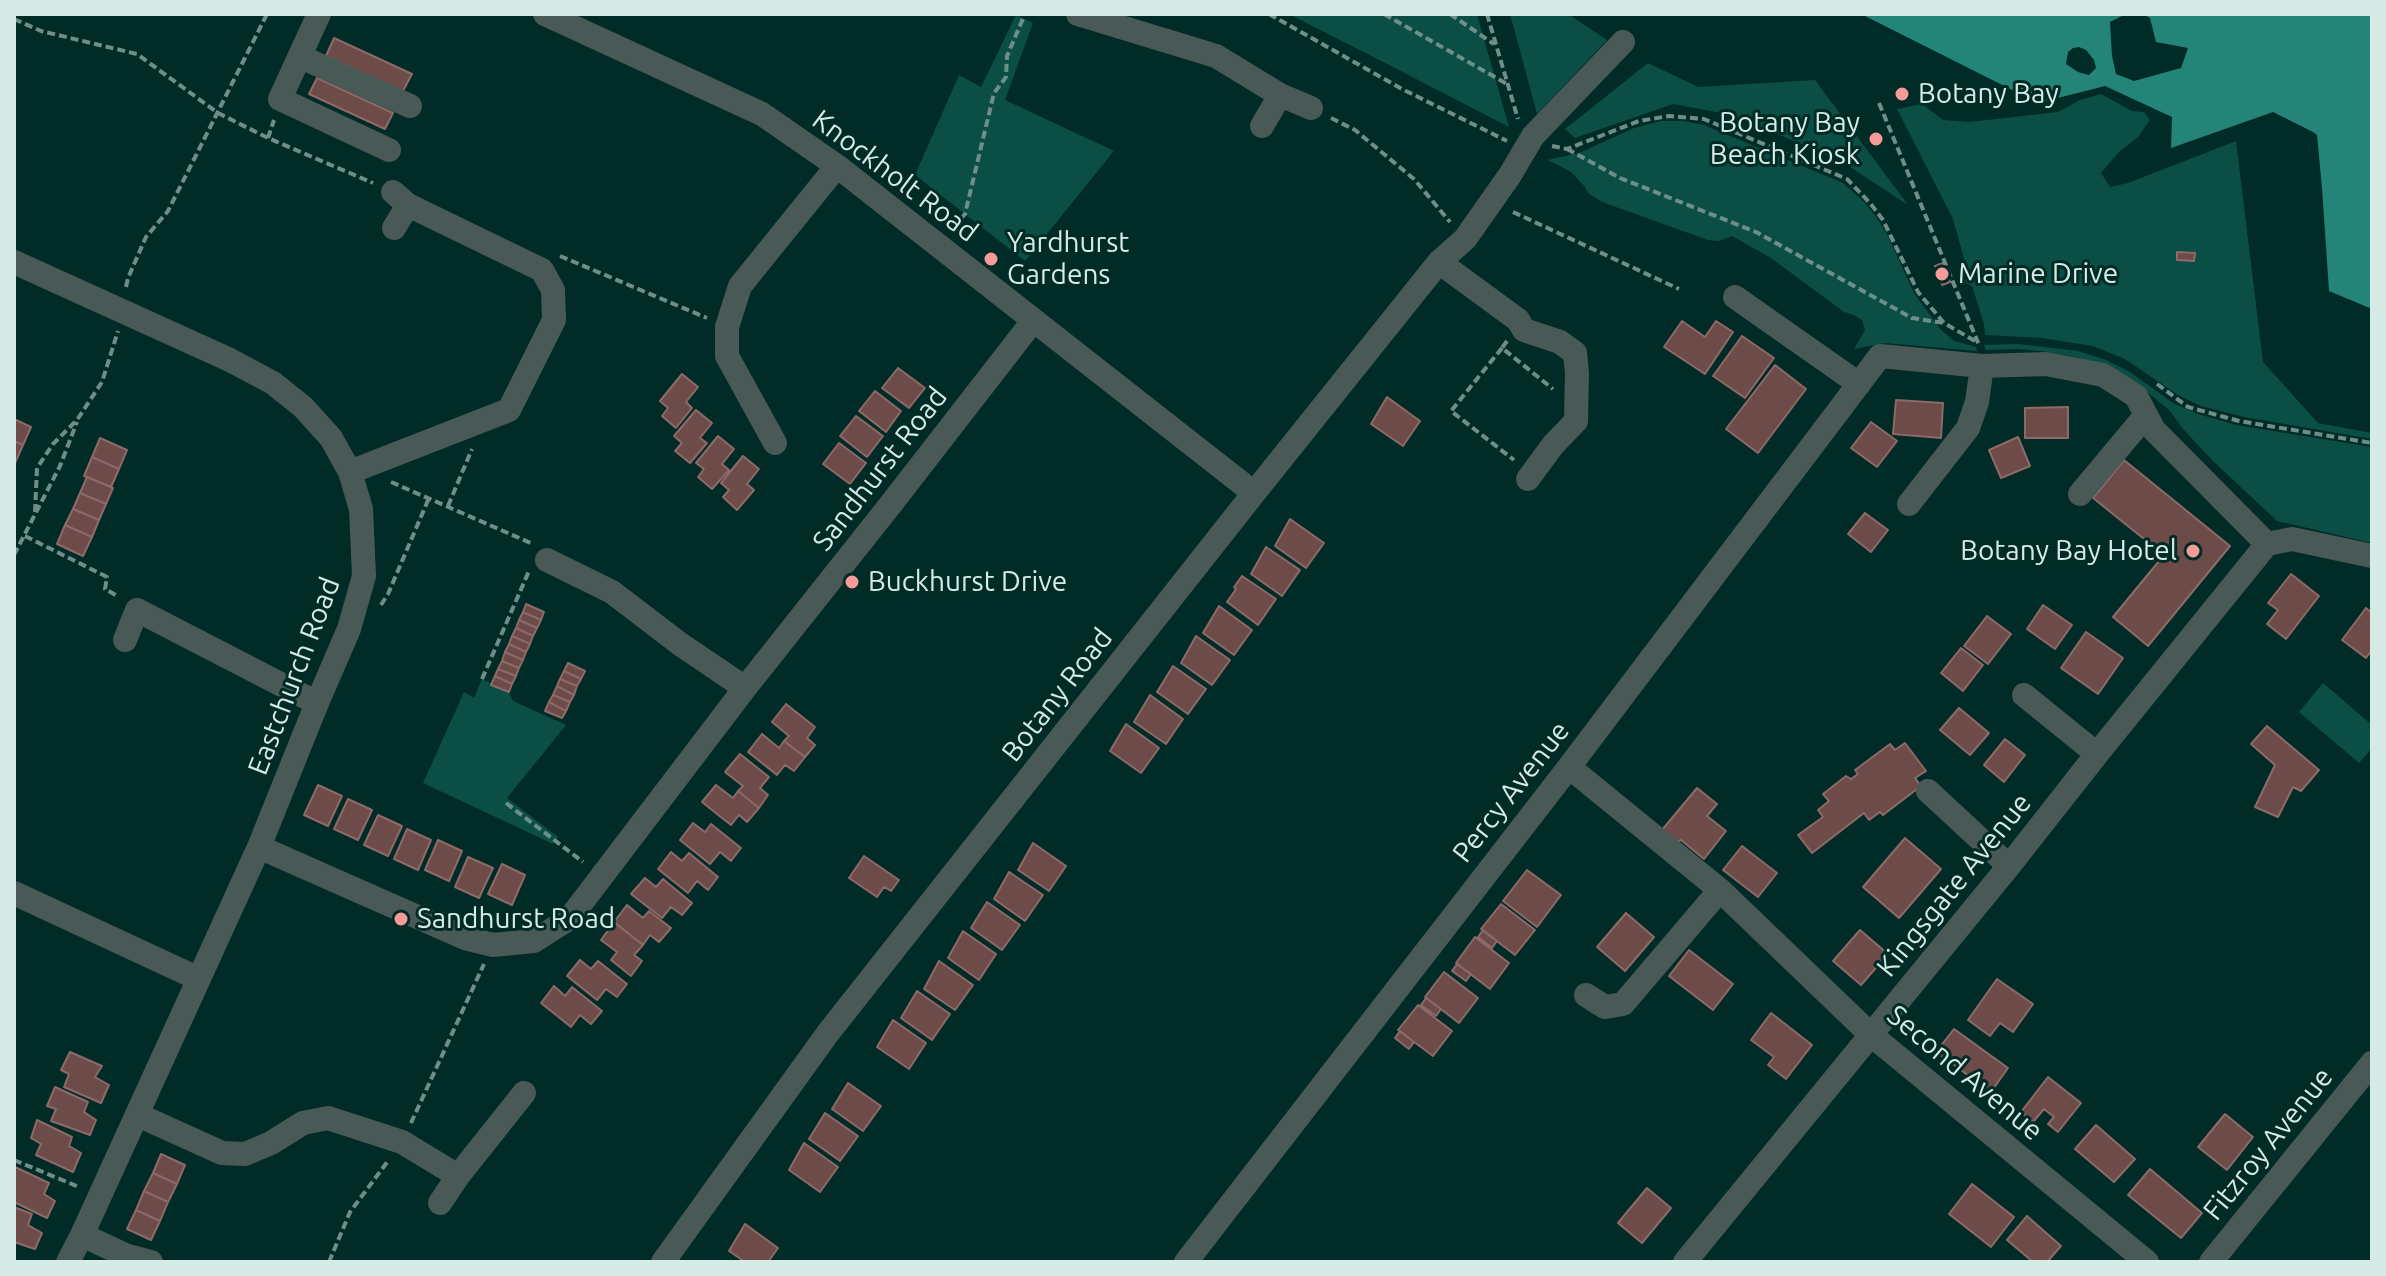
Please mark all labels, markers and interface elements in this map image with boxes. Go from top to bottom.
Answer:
place label: Botany Bay [1918,77,2059,111]
marker: Botany Bay [1893,85,1911,103]
street label: Knockholt Road [806,103,984,249]
place label: Botany Bay Beach Kiosk [1710,106,1860,172]
marker: Botany Bay Beach Kiosk [1867,130,1885,148]
place label: Yardhurst Gardens [1007,226,1129,292]
marker: Yardhurst Gardens [982,250,1000,268]
place label: Marine Drive [1958,257,2118,291]
marker: Marine Drive [1933,265,1951,283]
street label: Sandhurst Road [806,381,954,557]
place label: Botany Bay Hotel [1960,534,2177,568]
marker: Botany Bay Hotel [2184,542,2202,560]
place label: Buckhurst Drive [868,565,1067,599]
street label: Eastchurch Road [241,573,347,779]
marker: Buckhurst Drive [843,573,861,591]
street label: Botany Road [995,622,1119,768]
street label: Percy Avenue [1445,715,1577,869]
street label: Kingsgate Avenue [1870,786,2038,984]
place label: Sandhurst Road [417,902,615,936]
marker: Sandhurst Road [392,910,410,928]
street label: Second Avenue [1880,998,2050,1148]
street label: Fitzroy Avenue [2196,1061,2340,1227]

